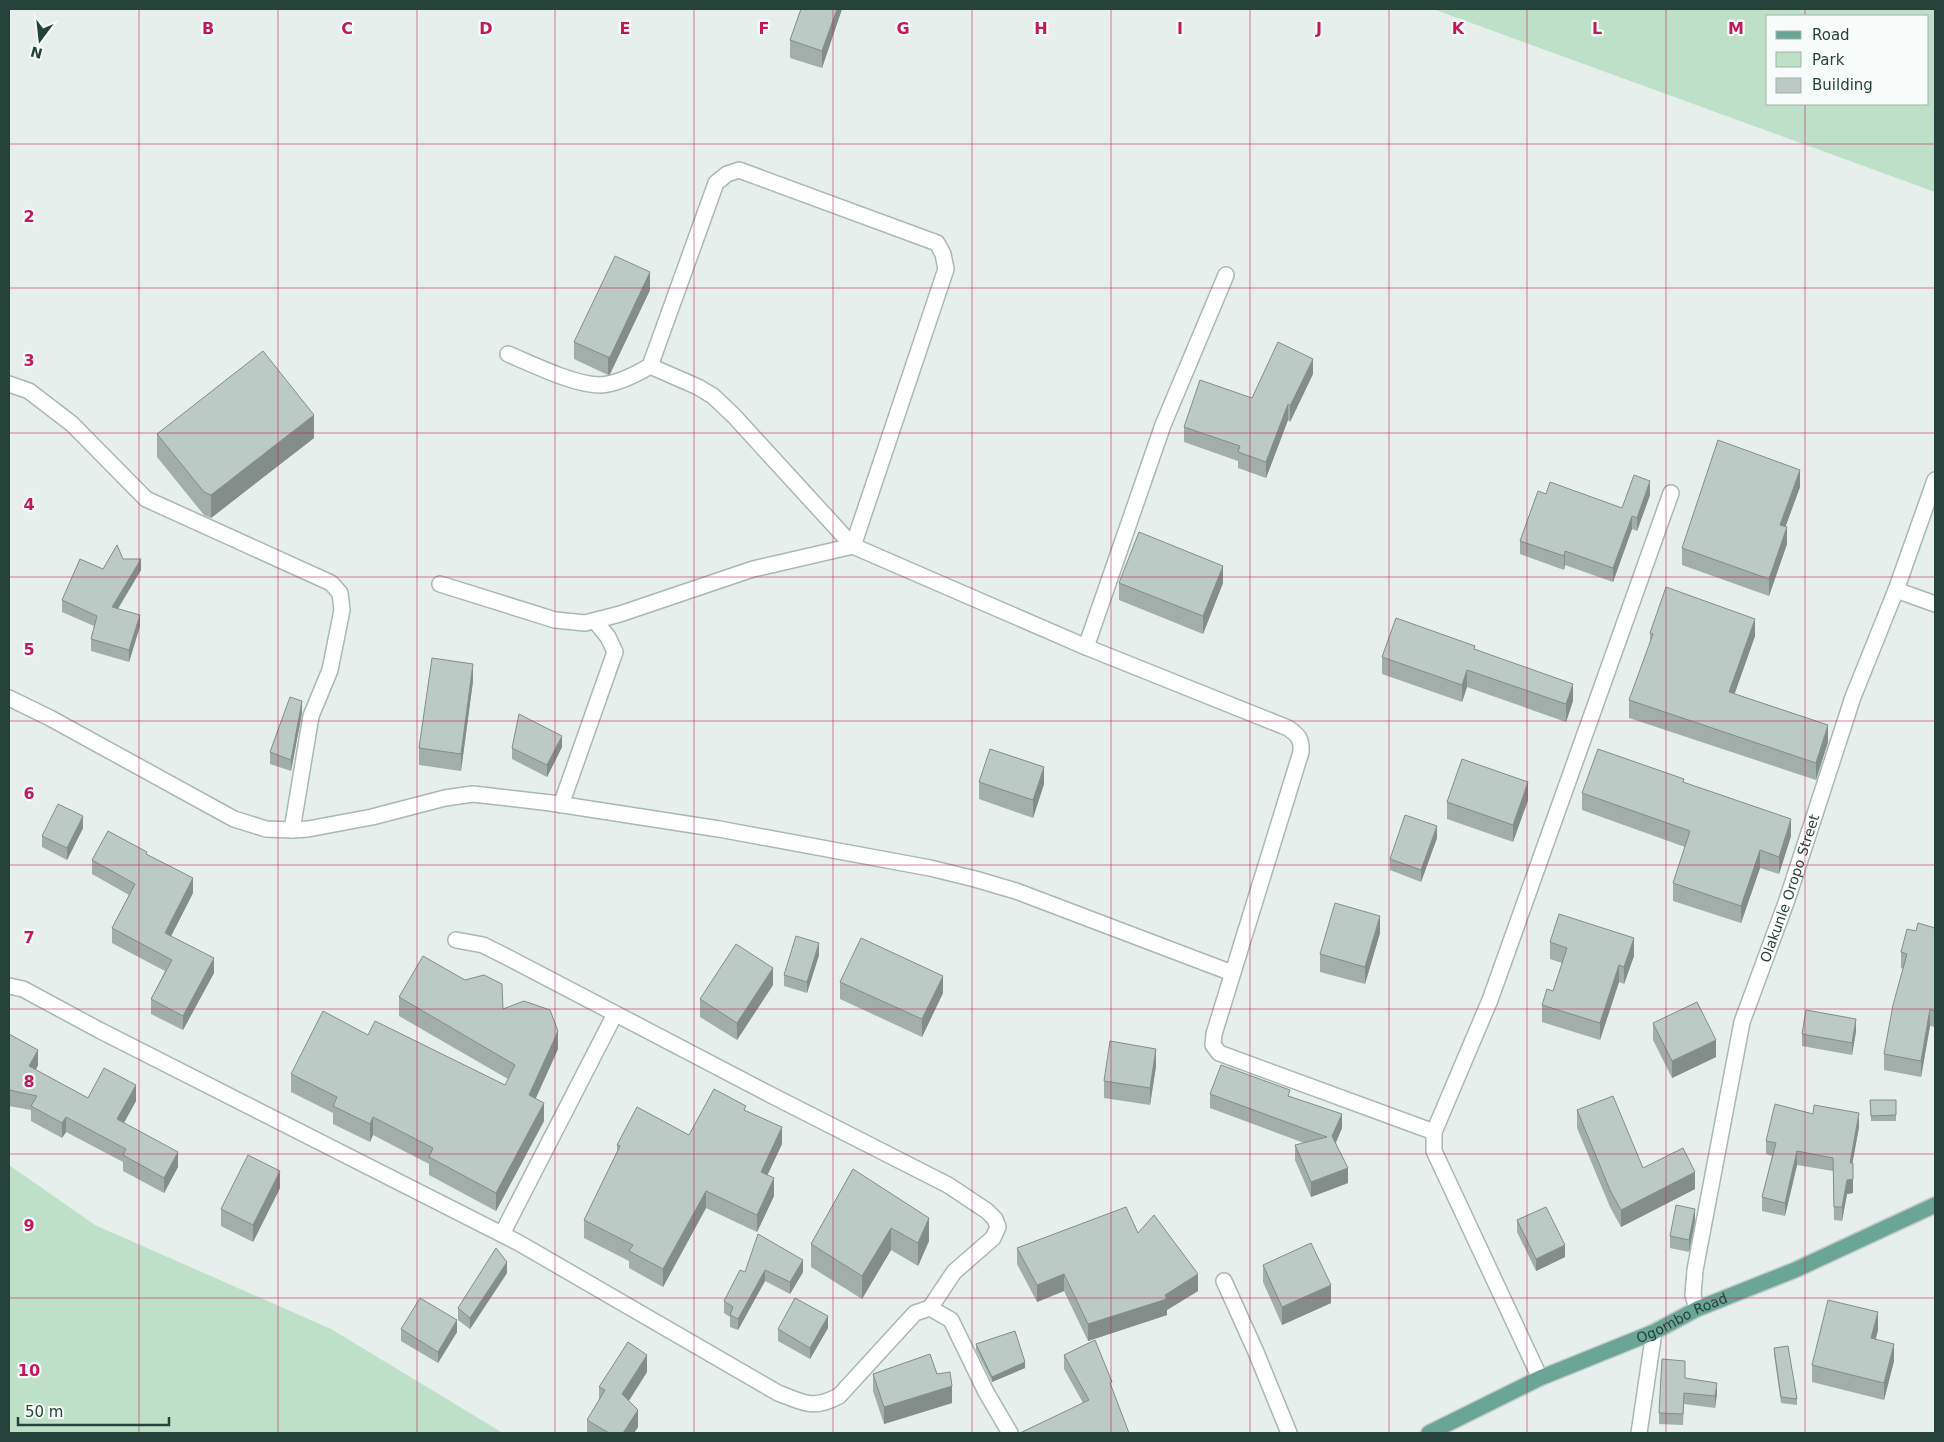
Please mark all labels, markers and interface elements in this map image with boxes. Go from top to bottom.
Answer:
north arrow [15,15,65,65]
legend [1766,15,1929,105]
text: B [202,19,214,38]
text: C [341,19,353,38]
text: D [479,19,493,38]
text: E [620,19,630,38]
text: F [759,19,769,38]
text: G [896,19,910,38]
text: H [1034,19,1048,38]
text: I [1177,19,1183,38]
text: J [1315,19,1322,38]
text: K [1452,19,1465,38]
text: L [1592,19,1602,38]
text: M [1728,19,1744,38]
text: Road [1812,26,1850,44]
text: N [29,43,44,62]
text: Park [1812,51,1845,69]
text: Building [1812,76,1873,94]
text: 2 [23,207,35,226]
text: 3 [23,351,35,370]
text: 4 [23,495,35,514]
text: 5 [23,640,35,659]
text: 6 [23,784,35,803]
street label: Olakunle Oropo Street [1757,812,1822,965]
text: 7 [23,928,35,947]
text: 8 [23,1072,35,1091]
text: 9 [23,1216,35,1235]
street label: Ogombo Road [1634,1290,1730,1346]
text: 10 [18,1361,40,1380]
scale bar [18,1394,169,1426]
text: 50 m [25,1403,63,1421]

